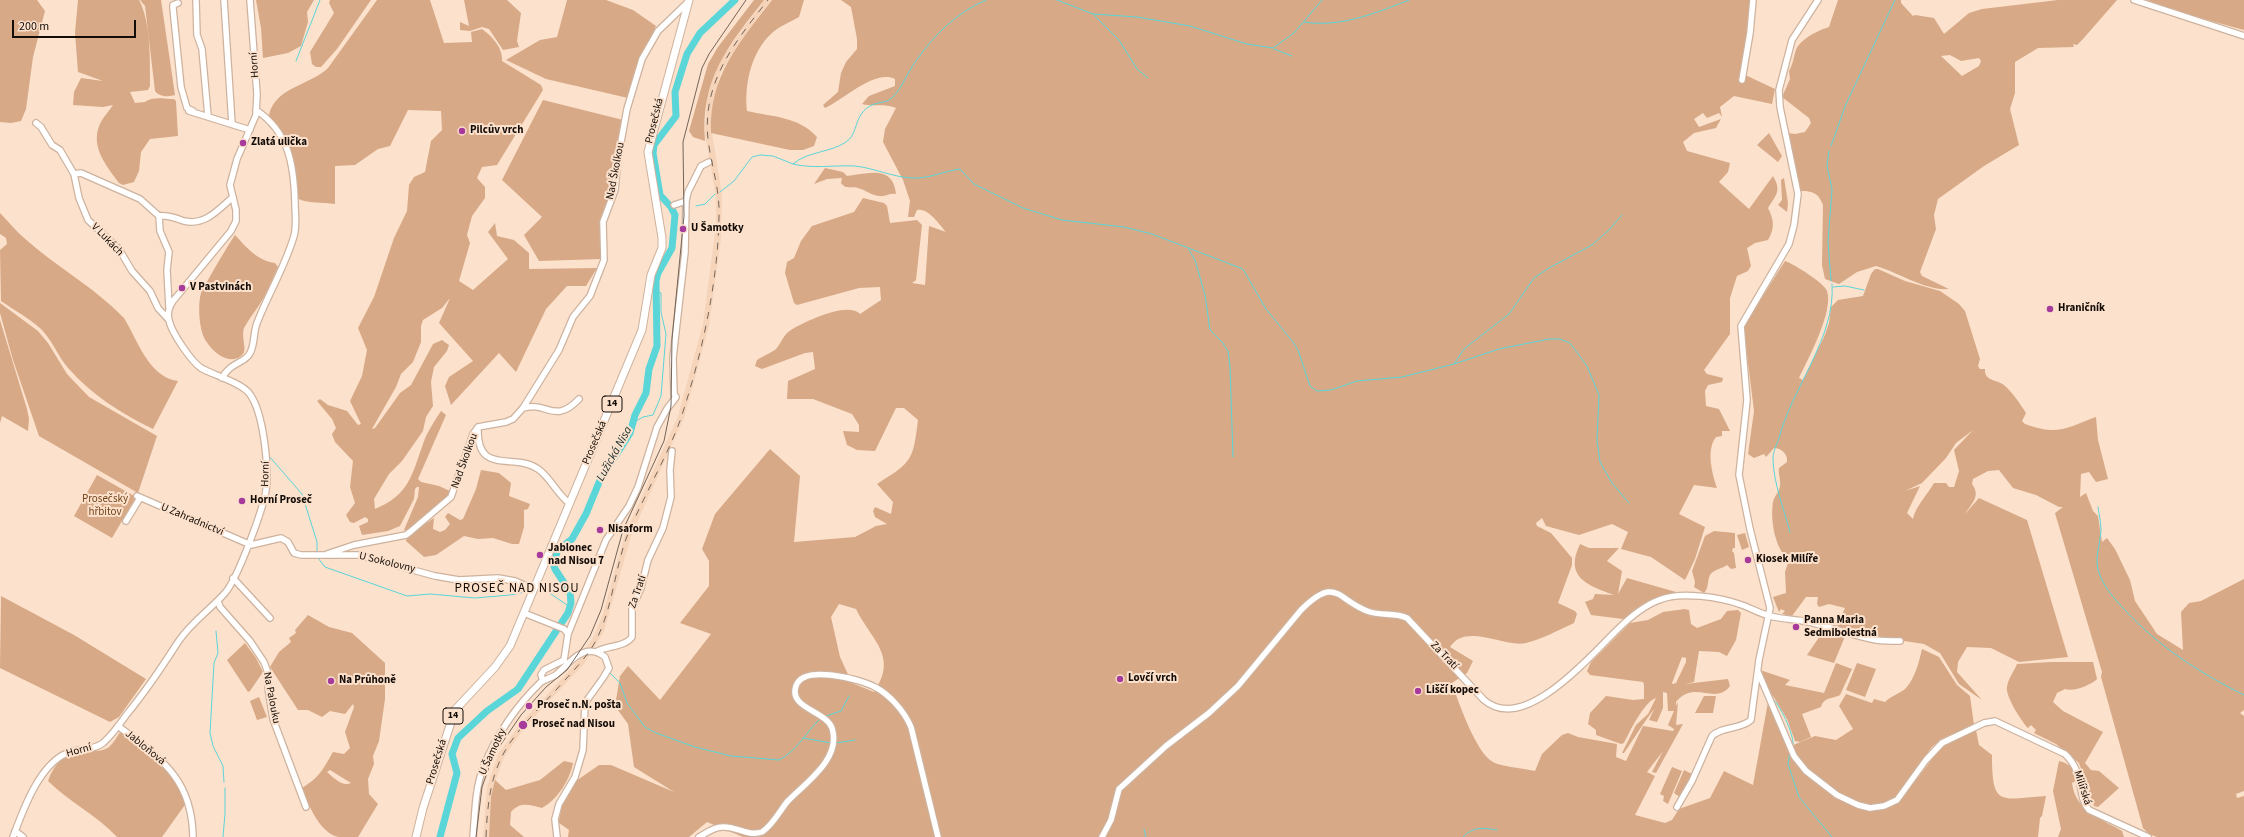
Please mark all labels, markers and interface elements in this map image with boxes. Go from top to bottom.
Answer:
scale bar [14,12,138,38]
text: 200 m [19,18,49,35]
street label: Horní [248,52,262,78]
street label: Prosečská [643,97,667,145]
place label: Pilcův vrch [470,124,524,138]
marker: Pilcův vrch [457,126,467,136]
place label: Zlatá ulička [251,136,307,150]
marker: Zlatá ulička [238,138,248,148]
street label: Nad Školkou [604,141,628,201]
street label: V Lukách [88,221,126,259]
place label: U Šamotky [691,222,744,236]
marker: U Šamotky [678,224,688,234]
place label: V Pastvinách [190,281,251,295]
marker: V Pastvinách [177,283,187,293]
place label: Hraničník [2058,302,2105,316]
marker: Hraničník [2045,304,2055,314]
road number: 14 [602,396,622,412]
street label: Prosečská [580,419,610,467]
water label: Lužická Nisa [594,424,636,484]
street label: Nad Školkou [449,431,481,491]
street label: Horní [259,461,273,487]
park label: Prosečský hřbitov [82,493,128,519]
place label: Horní Proseč [250,494,312,508]
marker: Horní Proseč [237,496,247,506]
street label: U Zahradnictví [159,501,225,539]
place label: Nisaform [608,523,653,537]
marker: Nisaform [595,525,605,535]
place label: Jablonec nad Nisou 7 [548,542,604,568]
street label: U Sokolovny [358,550,416,576]
marker: Jablonec nad Nisou 7 [535,550,545,560]
place label: Kiosek Milíře [1756,553,1818,567]
marker: Kiosek Milíře [1743,555,1753,565]
street label: Za Tratí [626,574,650,610]
district label: PROSEČ NAD NISOU [454,581,580,597]
place label: Panna Maria Sedmibolestná [1804,614,1877,640]
marker: Panna Maria Sedmibolestná [1791,622,1801,632]
street label: Za Tratí [1427,639,1461,673]
street label: Na Palouku [260,671,282,725]
place label: Lovčí vrch [1128,672,1177,686]
place label: Na Průhoně [339,674,396,688]
marker: Lovčí vrch [1115,674,1125,684]
marker: Na Průhoně [326,676,336,686]
place label: Liščí kopec [1426,684,1479,698]
marker: Liščí kopec [1413,686,1423,696]
place label: Proseč n.N. pošta [537,699,621,713]
marker: Proseč n.N. pošta [524,701,534,711]
road number: 14 [443,708,463,724]
place label: Proseč nad Nisou [532,718,615,732]
marker: Proseč nad Nisou [517,719,529,731]
street label: U Šamotky [476,727,510,777]
street label: Jabloňová [122,728,168,768]
street label: Prosečská [424,738,450,786]
street label: Horní [65,741,93,761]
street label: Milířská [2070,769,2094,807]

